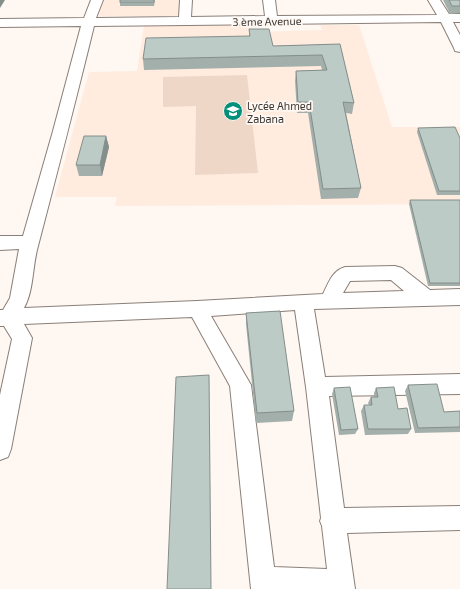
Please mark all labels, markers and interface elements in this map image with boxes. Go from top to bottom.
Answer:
street label: 3 ème Avenue [232,14,302,28]
place label: Lycée Ahmed Zabana [247,99,312,125]
school or university icon: Lycée Ahmed Zabana [222,100,244,122]

